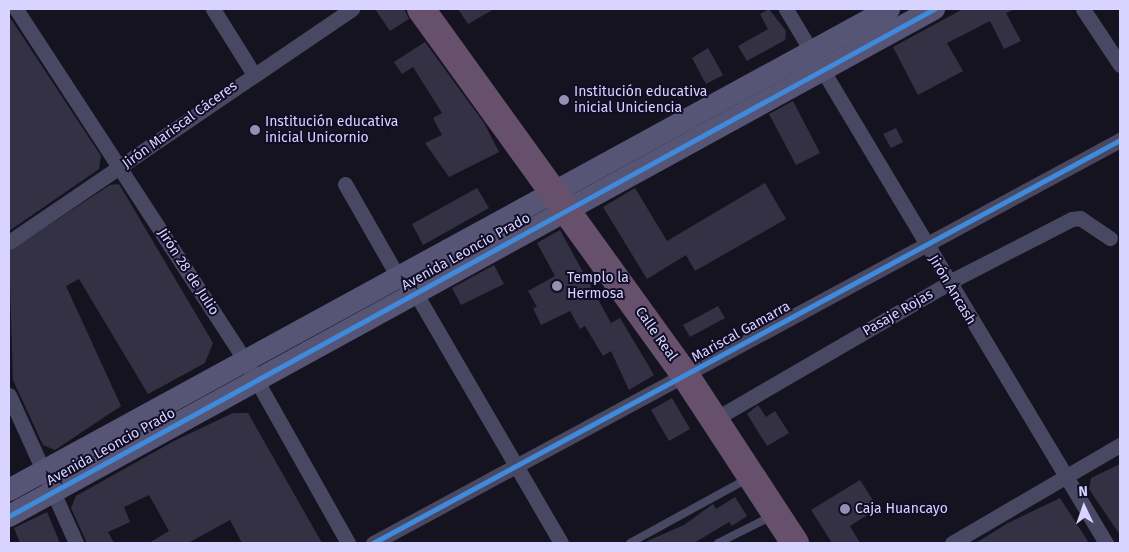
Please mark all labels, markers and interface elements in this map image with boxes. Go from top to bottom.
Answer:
street label: Jirón Mariscal Cáceres [119,78,241,172]
place label: Institución educativa inicial Uniciencia [574,84,707,116]
marker: Institución educativa inicial Uniciencia [558,94,570,106]
place label: Institución educativa inicial Unicornio [265,114,398,146]
marker: Institución educativa inicial Unicornio [249,124,261,136]
street label: Avenida Leoncio Prado [399,210,533,294]
street label: Jirón 28 de Julio [154,225,222,319]
street label: Jirón Ancash [925,252,979,328]
place label: Templo la Hermosa [567,270,629,302]
marker: Templo la Hermosa [551,280,563,292]
street label: Pasaje Rojas [860,286,936,340]
street label: Mariscal Gamarra [689,298,793,366]
street label: Calle Real [631,304,681,364]
street label: Avenida Leoncio Prado [44,405,178,489]
north arrow [1059,482,1109,532]
text: N [1078,483,1088,500]
place label: Caja Huancayo [855,501,948,517]
marker: Caja Huancayo [839,503,851,515]

